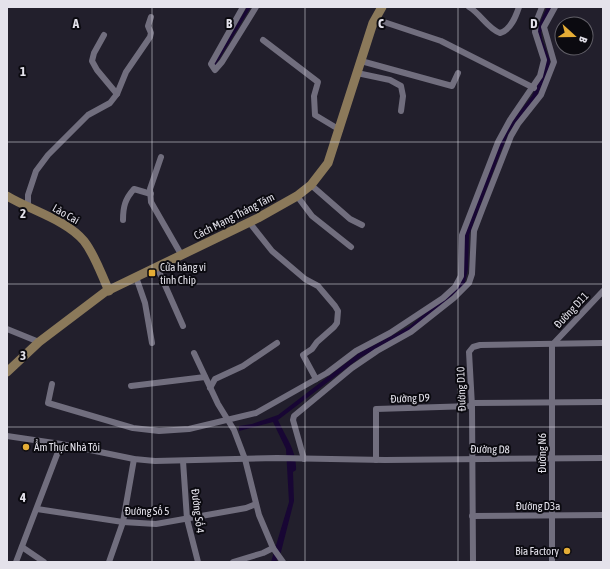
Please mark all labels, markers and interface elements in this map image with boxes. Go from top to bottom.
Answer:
text: A [72,16,80,31]
text: B [226,16,233,31]
text: C [378,16,384,31]
text: D [530,16,538,31]
north arrow [554,16,594,56]
text: B [577,35,590,45]
text: 1 [20,64,26,79]
street label: Cách Mạng Tháng Tám [192,190,277,242]
street label: Lào Cai [51,202,81,226]
text: 2 [20,206,26,221]
place label: Cửa hàng vi tính Chíp [160,261,206,286]
marker: Cửa hàng vi tính Chíp [147,268,157,278]
street label: Đường D11 [551,290,591,330]
text: 3 [20,348,26,363]
street label: Đường D10 [454,366,468,412]
street label: Đường D9 [390,391,430,405]
street label: Đường N6 [536,433,548,473]
place label: Ẩm Thực Nhà Tôi [34,439,100,454]
marker: Ẩm Thực Nhà Tôi [21,442,31,452]
street label: Đường D8 [470,443,510,455]
street label: Đường Số 4 [189,488,207,534]
text: 4 [19,490,26,505]
street label: Đường D3a [516,500,560,512]
street label: Đường Số 5 [125,505,169,517]
place label: Bia Factory [515,545,559,557]
marker: Bia Factory [562,546,572,556]

